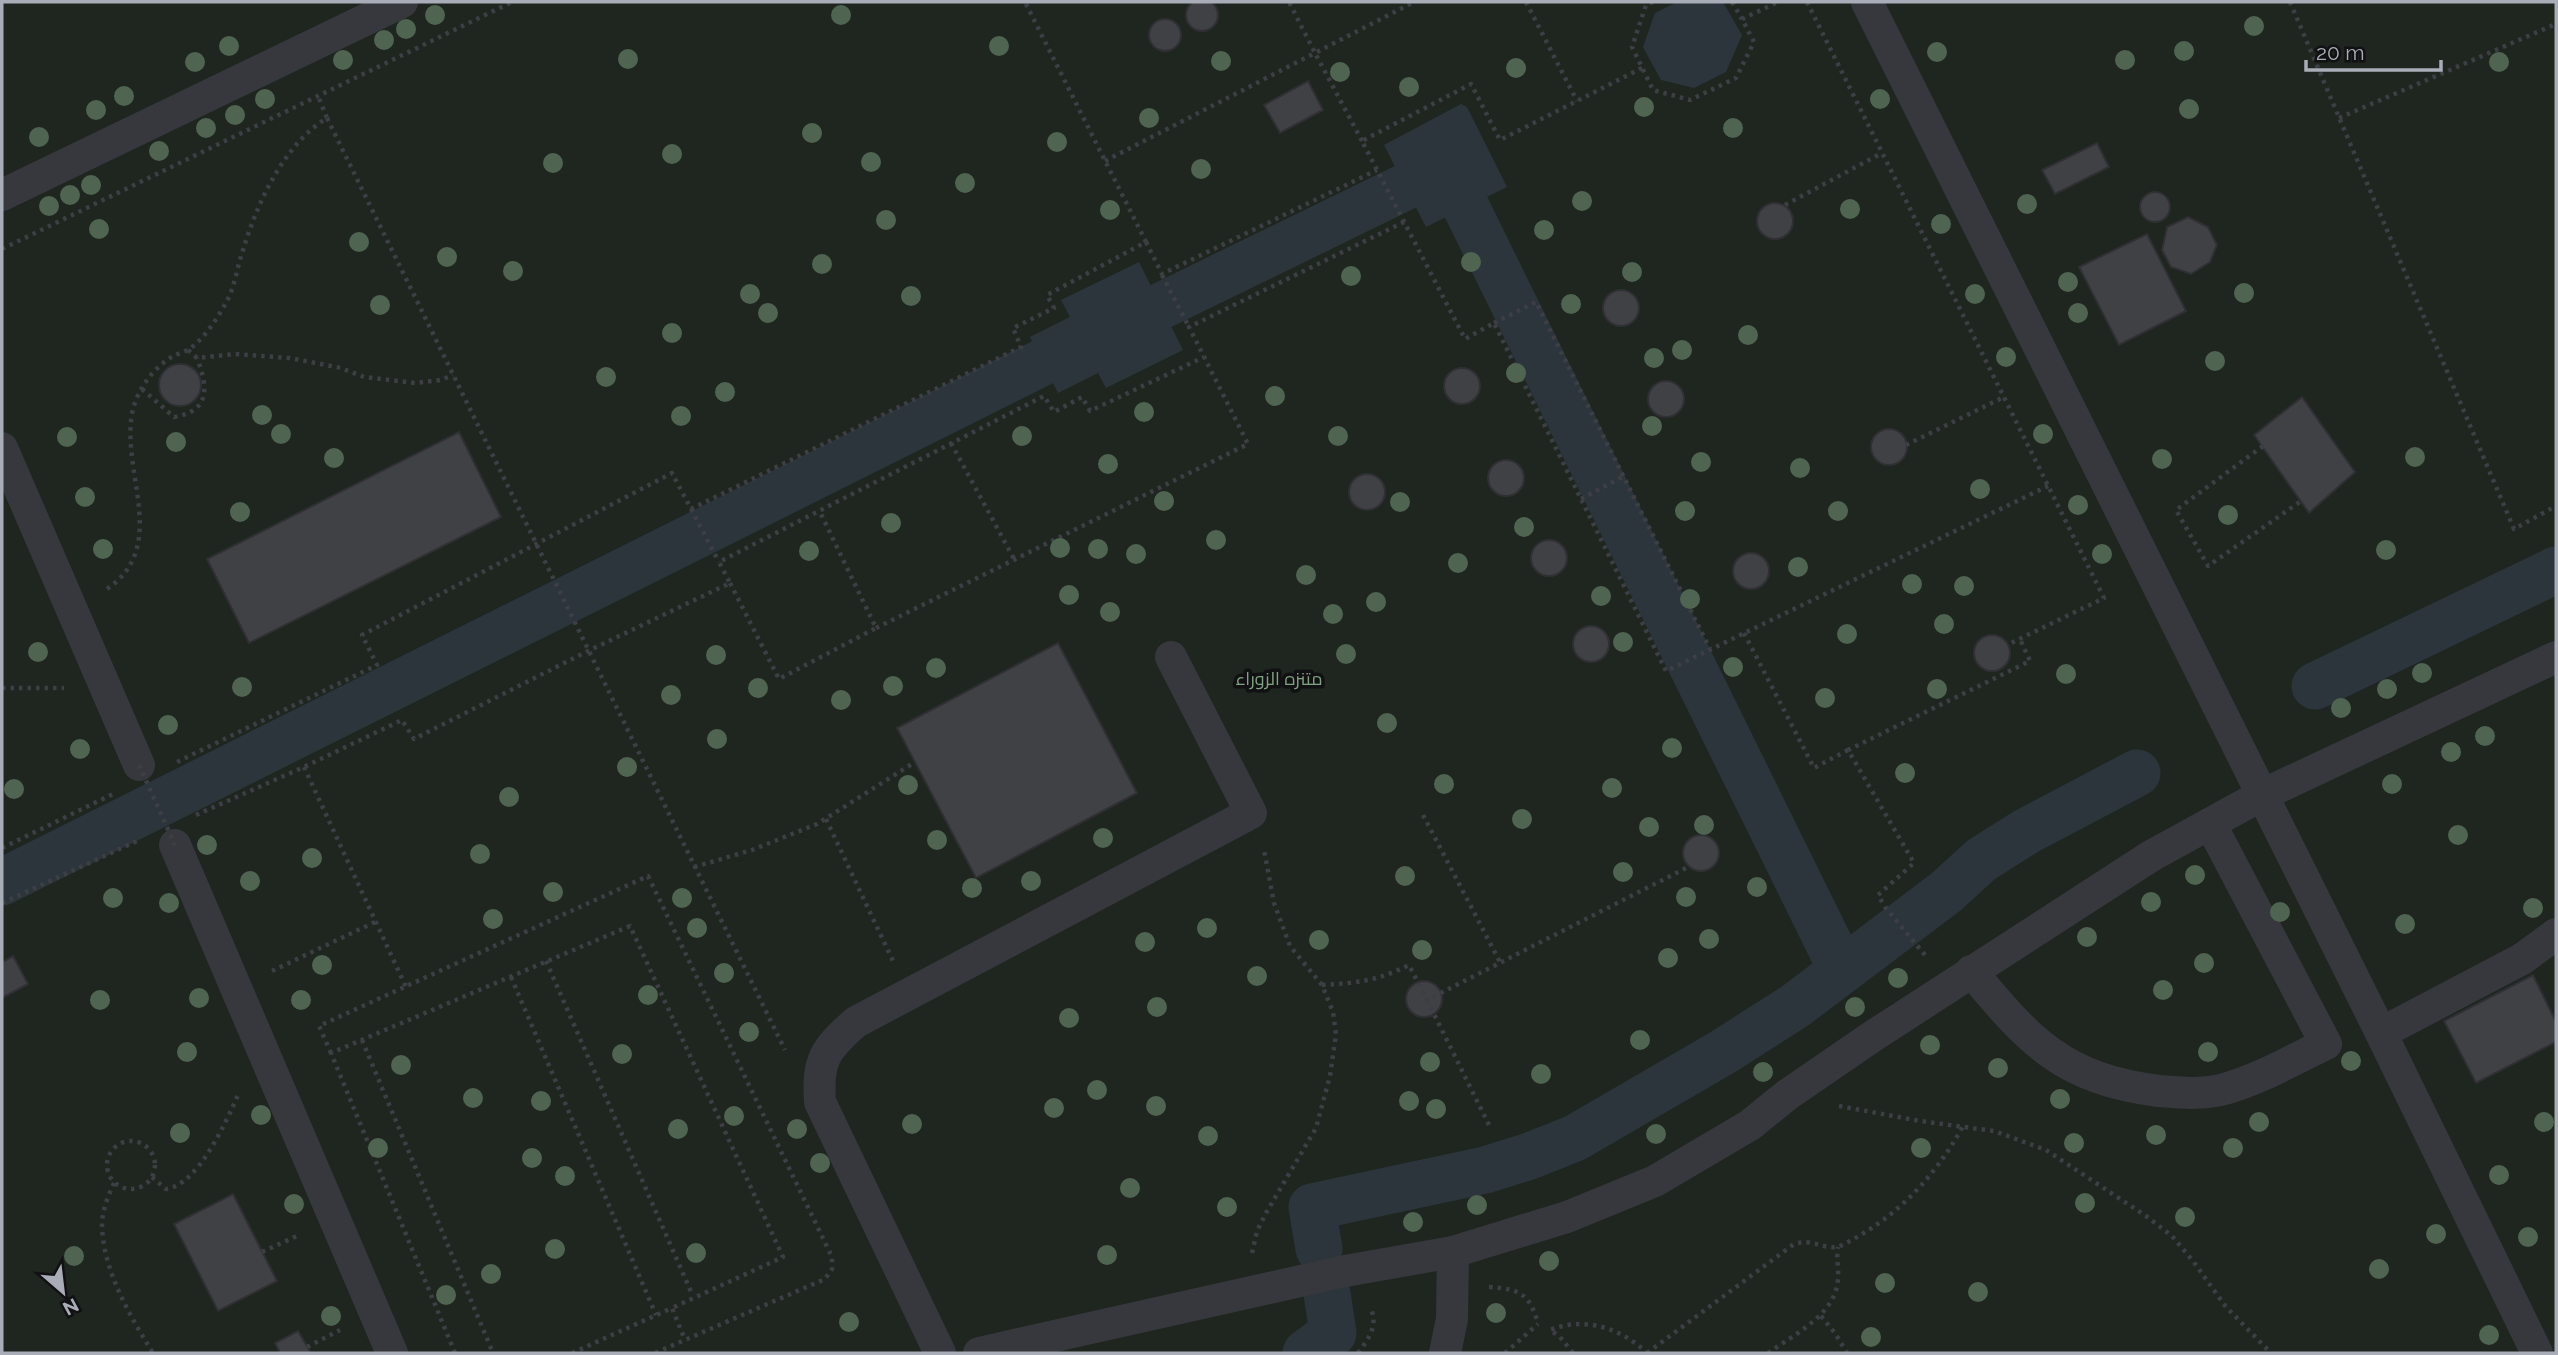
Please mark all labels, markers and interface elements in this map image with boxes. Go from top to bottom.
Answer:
scale bar [2306,28,2441,72]
text: 20 m [2316,40,2364,65]
park label: متنزه الزوراء [1235,668,1323,690]
north arrow [28,1257,98,1327]
text: N [59,1294,83,1320]

